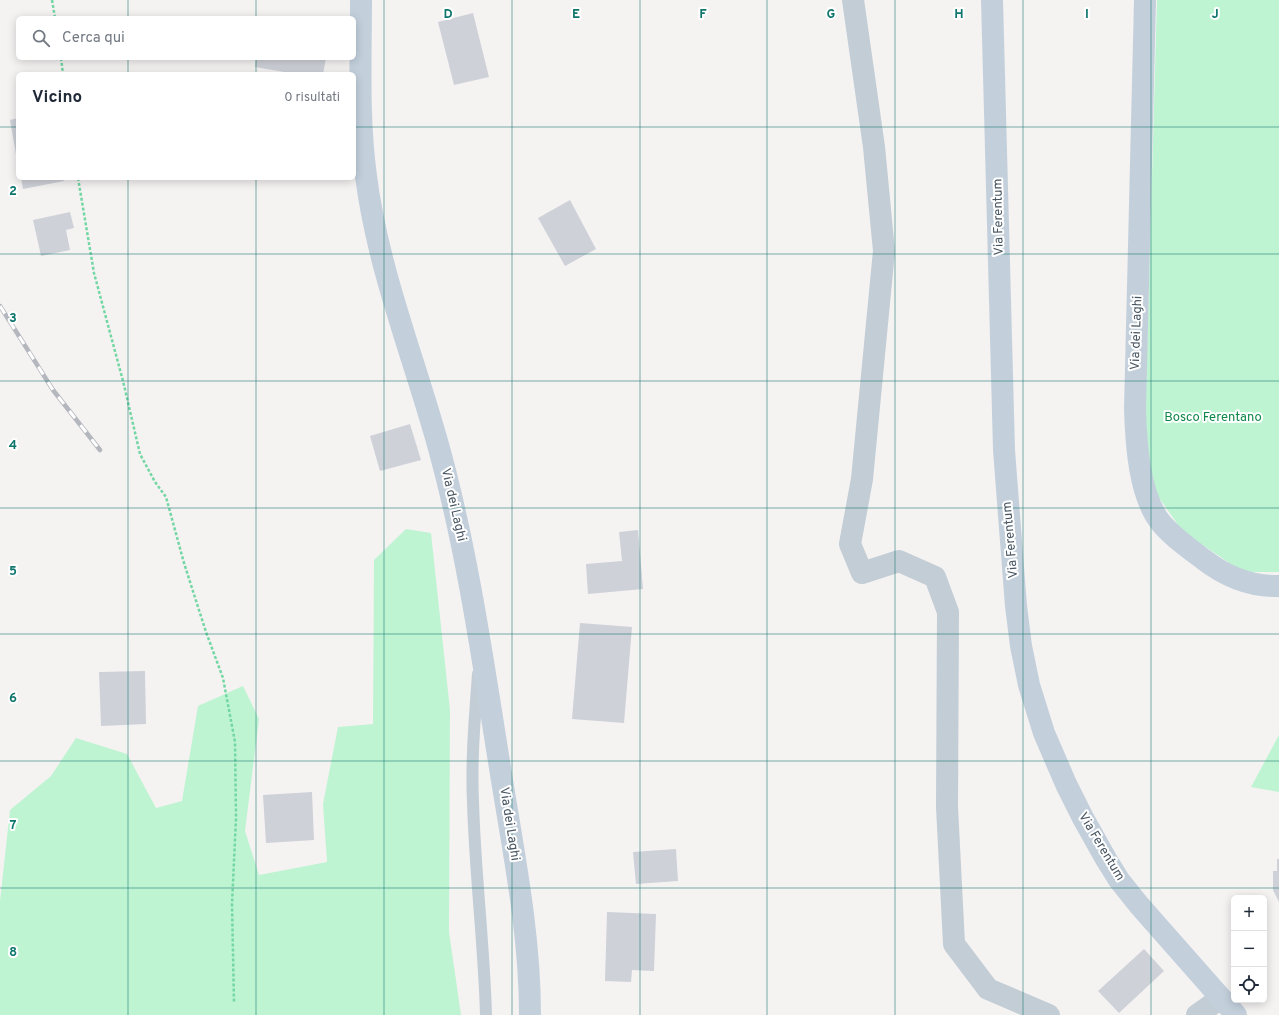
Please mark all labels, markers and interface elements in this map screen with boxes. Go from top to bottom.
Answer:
text: D [443,7,453,23]
text: E [572,7,580,23]
text: F [699,7,707,23]
text: G [827,7,836,23]
text: H [954,7,964,23]
text: I [1085,7,1089,23]
text: J [1211,7,1219,23]
search box [16,16,356,60]
icon: search [30,27,52,49]
text: Cerca qui [62,29,125,48]
text: Vicino [32,87,82,109]
text: 0 risultati [284,90,340,106]
street label: Via Ferentum [990,178,1008,256]
text: 2 [9,184,17,200]
street label: Via dei Laghi [1128,295,1146,371]
text: 3 [9,311,17,327]
park label: Bosco Ferentano [1164,410,1262,426]
text: 4 [9,438,17,454]
street label: Via dei Laghi [437,467,469,543]
street label: Via Ferentum [1000,501,1022,579]
text: 5 [9,564,17,580]
text: 6 [9,691,17,707]
street label: Via dei Laghi [495,786,523,862]
street label: Via Ferentum [1074,810,1128,884]
text: 7 [10,818,17,834]
map controls [1231,895,1267,1003]
button: + [1231,895,1267,931]
button: − [1231,931,1267,967]
text: 8 [9,945,17,961]
button: locate [1231,967,1267,1003]

